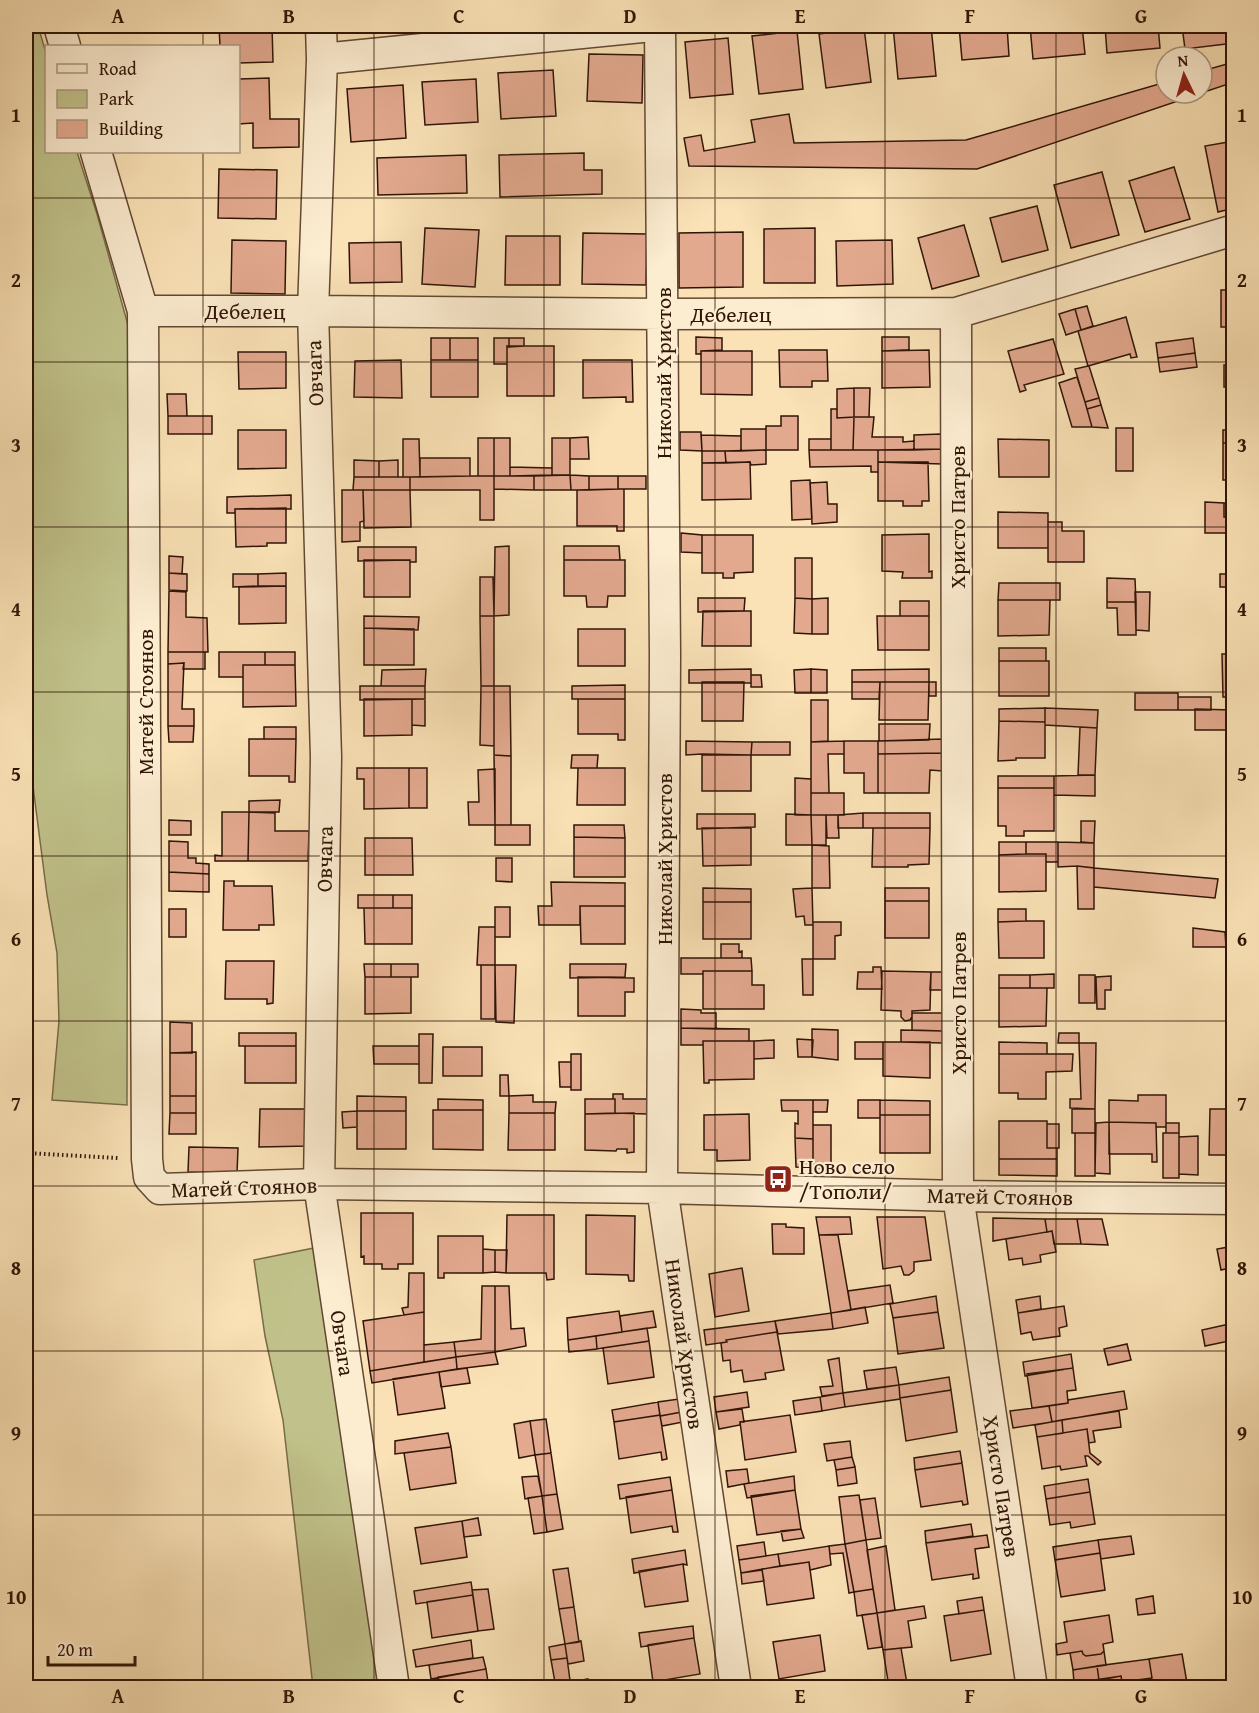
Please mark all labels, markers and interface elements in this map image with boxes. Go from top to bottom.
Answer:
text: A [112,1,125,30]
text: B [283,1,295,30]
text: C [453,1,465,30]
text: D [623,1,637,30]
text: E [795,1,806,30]
text: F [965,1,975,30]
text: G [1135,1,1147,30]
legend [45,45,240,153]
north arrow [1154,45,1214,105]
text: N [1176,48,1189,72]
text: Road [99,55,137,82]
text: Park [99,85,135,112]
text: 1 [11,100,21,129]
text: 1 [1237,100,1247,129]
text: Building [99,115,163,142]
text: 2 [11,265,21,294]
text: 2 [1237,265,1247,294]
street label: Николай Христов [647,287,679,459]
street label: Дебелец [204,295,286,327]
street label: Дебелец [690,298,772,330]
street label: Овчага [297,339,331,407]
text: 3 [11,430,21,459]
text: 3 [1237,430,1247,459]
street label: Христо Патрев [941,445,973,589]
text: 4 [11,594,21,623]
text: 4 [1237,594,1247,623]
street label: Матей Стоянов [129,629,161,775]
text: 5 [11,759,21,788]
text: 5 [1237,759,1247,788]
street label: Николай Христов [648,773,680,945]
street label: Овчага [307,825,341,892]
text: 6 [11,924,21,953]
text: 6 [1237,924,1247,953]
street label: Христо Патрев [942,931,974,1075]
text: 7 [11,1088,21,1117]
text: 7 [1237,1088,1247,1117]
place label: Ново село /Тополи/ [799,1150,895,1207]
bus stop icon: Ново село /Тополи/ [762,1163,794,1195]
street label: Матей Стоянов [170,1168,318,1206]
street label: Матей Стоянов [927,1179,1073,1213]
text: 8 [11,1253,21,1282]
text: 8 [1237,1253,1247,1282]
street label: Николай Христов [657,1257,713,1431]
street label: Овчага [323,1308,364,1378]
street label: Христо Патрев [975,1413,1029,1559]
text: 9 [11,1418,21,1447]
text: 9 [1237,1418,1247,1447]
text: 10 [6,1582,26,1611]
text: 10 [1232,1582,1252,1611]
scale bar [48,1629,135,1667]
text: 20 m [57,1636,93,1663]
text: A [112,1681,125,1710]
text: B [283,1681,295,1710]
text: C [453,1681,465,1710]
text: D [623,1681,637,1710]
text: E [795,1681,806,1710]
text: F [965,1681,975,1710]
text: G [1135,1681,1147,1710]

